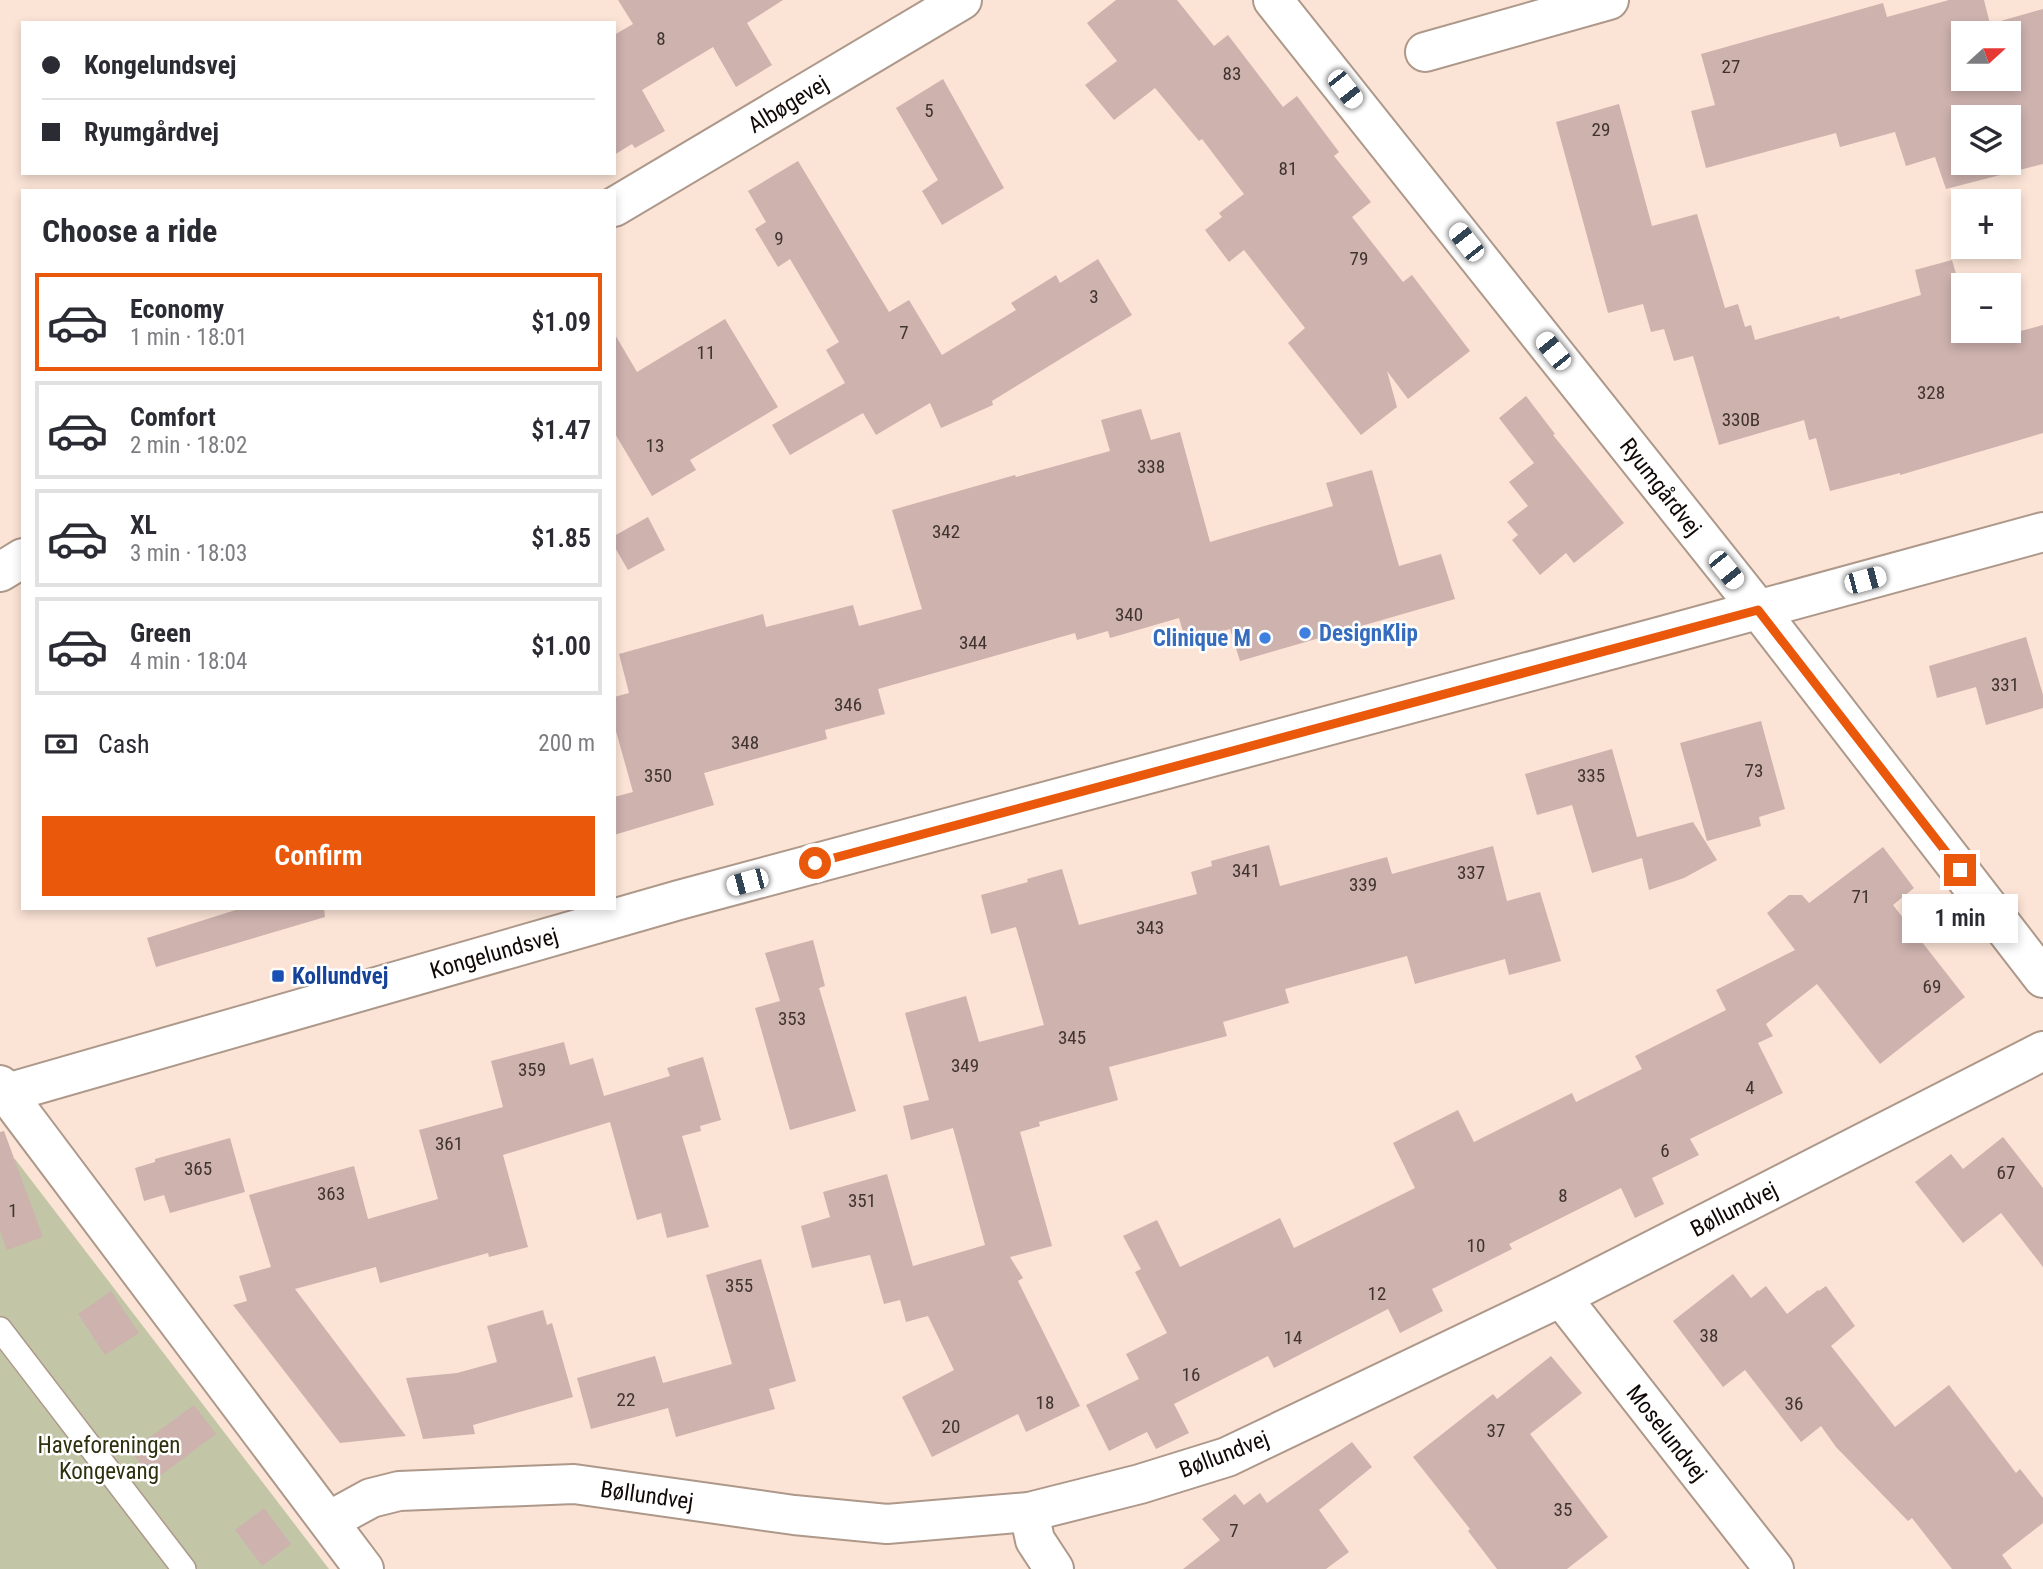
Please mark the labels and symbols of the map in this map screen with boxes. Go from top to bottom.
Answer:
north arrow [1951,21,2021,91]
house number: 8 [656,27,666,50]
house number: 27 [1722,55,1740,78]
house number: 83 [1223,62,1241,85]
car [1324,66,1367,112]
street label: Albøgevej [743,70,833,139]
house number: 5 [924,99,934,122]
house number: 29 [1592,118,1610,141]
house number: 81 [1279,157,1297,180]
car [1445,219,1488,265]
house number: 9 [774,227,784,250]
house number: 79 [1350,247,1368,270]
house number: 3 [1089,285,1099,308]
house number: 7 [899,321,909,344]
car [1532,328,1575,374]
house number: 11 [697,341,715,364]
house number: 328 [1917,381,1945,404]
house number: 330B [1722,408,1760,431]
street label: Ryumgårdvej [1614,433,1707,541]
house number: 13 [646,434,664,457]
house number: 338 [1137,455,1165,478]
house number: 342 [932,520,960,543]
car [1705,547,1748,593]
car [1842,564,1889,596]
house number: 340 [1115,603,1143,626]
place label: DesignKlip [1319,620,1418,647]
place label: Clinique M [1153,625,1251,652]
marker: DesignKlip [1297,625,1313,641]
marker: Clinique M [1257,630,1273,646]
house number: 344 [959,631,987,654]
house number: 331 [1991,673,2019,696]
house number: 346 [834,693,862,716]
house number: 348 [731,731,759,754]
house number: 73 [1745,759,1763,782]
house number: 350 [644,764,672,787]
house number: 335 [1577,764,1605,787]
route start [799,847,831,879]
route end [1944,854,1976,886]
house number: 341 [1232,859,1260,882]
house number: 337 [1457,861,1485,884]
car [724,866,771,898]
house number: 339 [1349,873,1377,896]
house number: 71 [1852,885,1870,908]
callout: 1 min [1902,894,2018,944]
house number: 343 [1136,916,1164,939]
street label: Kongelundsvej [427,922,561,985]
place label: Kollundvej [292,963,388,990]
marker: Kollundvej [270,968,286,984]
house number: 69 [1923,975,1941,998]
house number: 353 [778,1007,806,1030]
house number: 345 [1058,1026,1086,1049]
house number: 349 [951,1054,979,1077]
house number: 359 [518,1058,546,1081]
house number: 4 [1745,1076,1755,1099]
house number: 361 [435,1132,463,1155]
house number: 6 [1660,1139,1670,1162]
house number: 365 [184,1157,212,1180]
house number: 67 [1997,1161,2015,1184]
street label: Bøllundvej [1686,1176,1782,1243]
house number: 363 [317,1182,345,1205]
house number: 8 [1558,1184,1568,1207]
house number: 351 [848,1189,876,1212]
house number: 1 [8,1199,18,1222]
house number: 10 [1467,1234,1485,1257]
house number: 355 [725,1274,753,1297]
house number: 12 [1368,1282,1386,1305]
house number: 38 [1700,1324,1718,1347]
house number: 14 [1284,1326,1302,1349]
house number: 16 [1182,1363,1200,1386]
street label: Moselundvej [1621,1380,1713,1487]
house number: 22 [617,1388,635,1411]
house number: 18 [1036,1391,1054,1414]
house number: 36 [1785,1392,1803,1415]
house number: 20 [942,1415,960,1438]
house number: 37 [1487,1419,1505,1442]
street label: Bøllundvej [1176,1425,1273,1484]
park label: Haveforeningen Kongevang [38,1432,180,1485]
street label: Bøllundvej [599,1476,695,1515]
house number: 35 [1554,1498,1572,1521]
house number: 7 [1229,1519,1239,1542]

